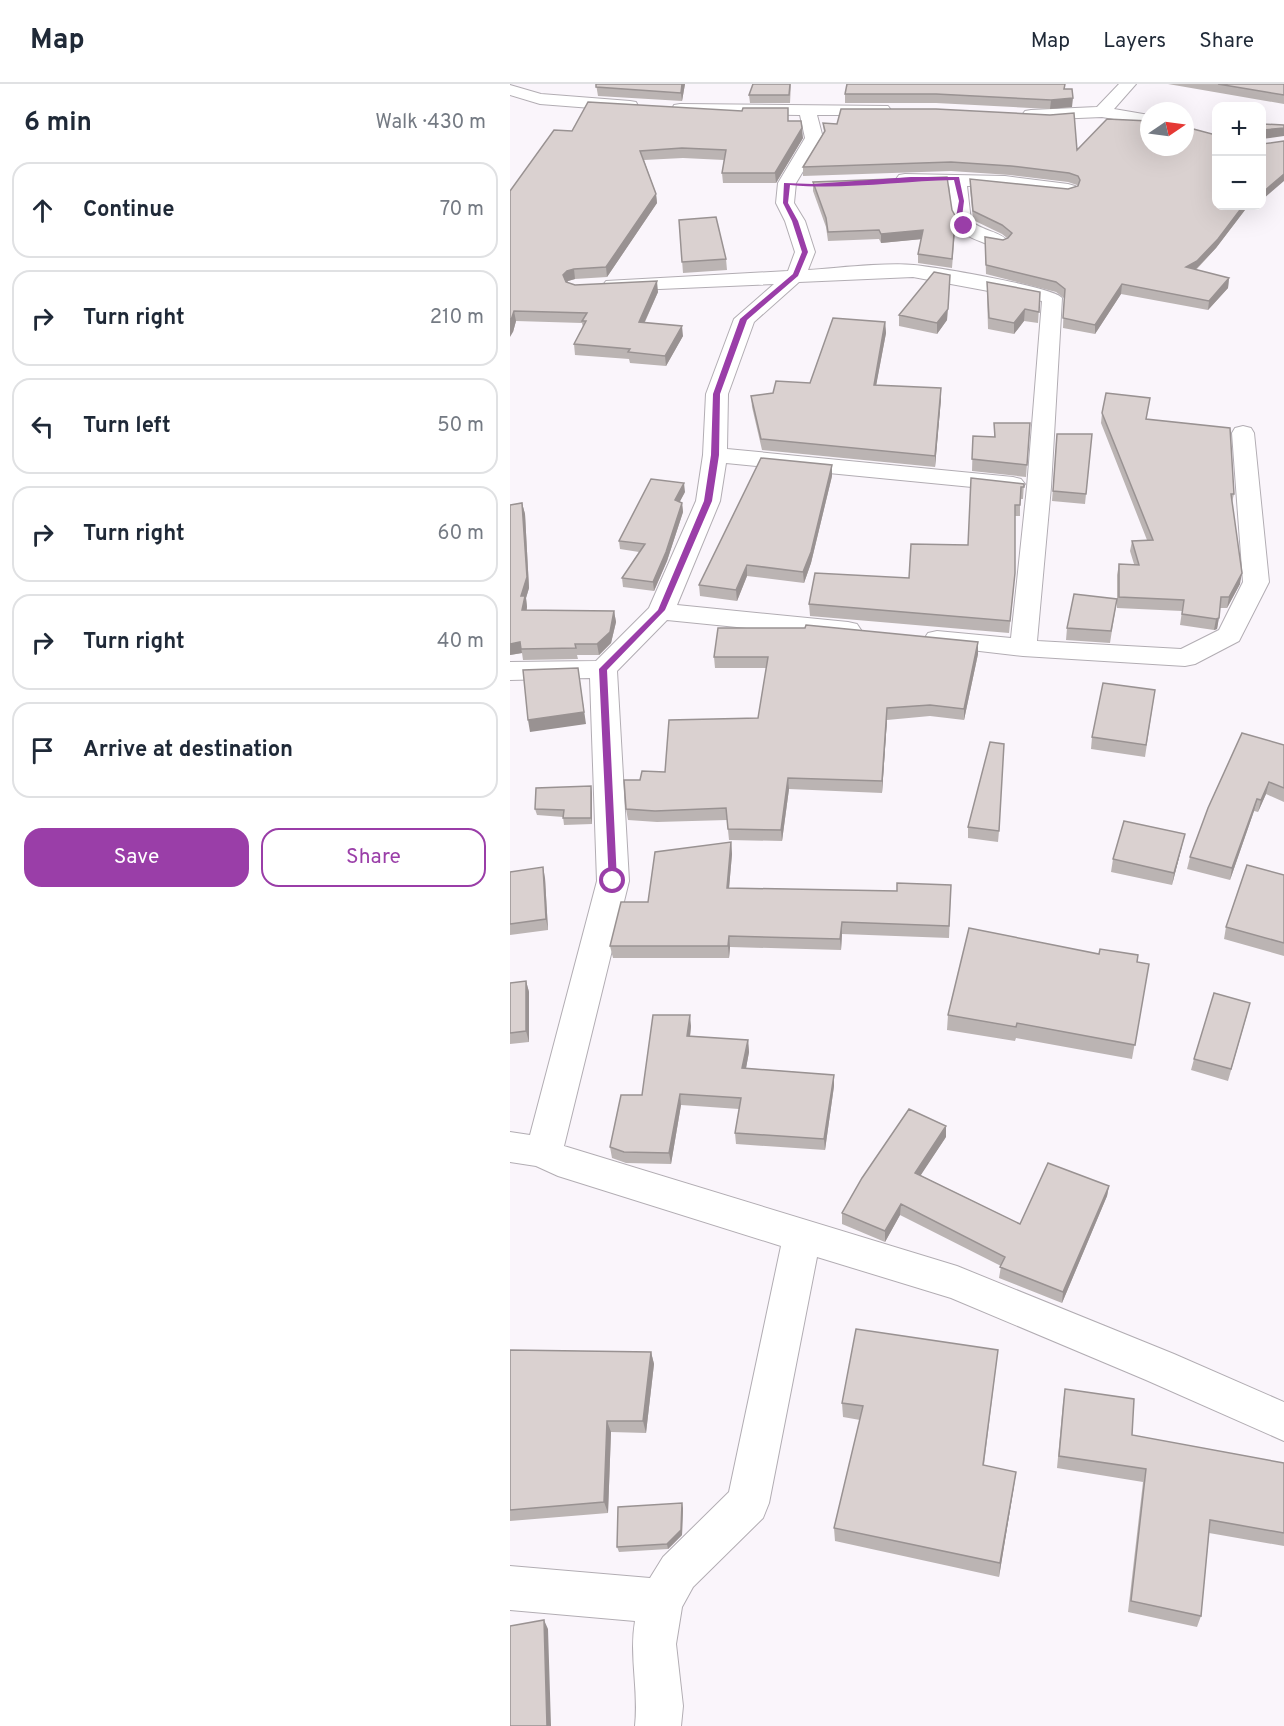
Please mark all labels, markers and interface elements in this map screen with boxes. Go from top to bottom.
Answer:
text: Map [30,23,85,59]
text: Map [1031,28,1070,55]
text: Layers [1103,28,1166,55]
text: Share [1199,28,1254,55]
north arrow [1140,102,1194,156]
map controls [1212,102,1266,210]
button: + [1212,102,1266,156]
text: 6 min [24,107,92,140]
text: Walk · 430 m [375,110,486,136]
button: − [1212,156,1266,210]
icon: ahead [26,194,59,227]
text: Continue [83,197,174,224]
text: 70 m [440,197,484,223]
route end [950,212,976,238]
icon: right [26,302,59,335]
text: Turn right [83,305,185,332]
text: 210 m [430,305,484,331]
icon: left [26,410,59,443]
text: Turn left [83,413,171,440]
text: 50 m [437,413,484,439]
icon: right [26,518,59,551]
text: Turn right [83,521,185,548]
text: 60 m [438,521,484,547]
icon: right [26,626,59,659]
text: Turn right [83,629,185,656]
text: 40 m [437,629,484,655]
icon: arrive [26,734,59,767]
text: Arrive at destination [83,737,293,764]
button: Save [24,828,249,887]
button: Share [261,828,486,887]
route start [599,867,625,893]

